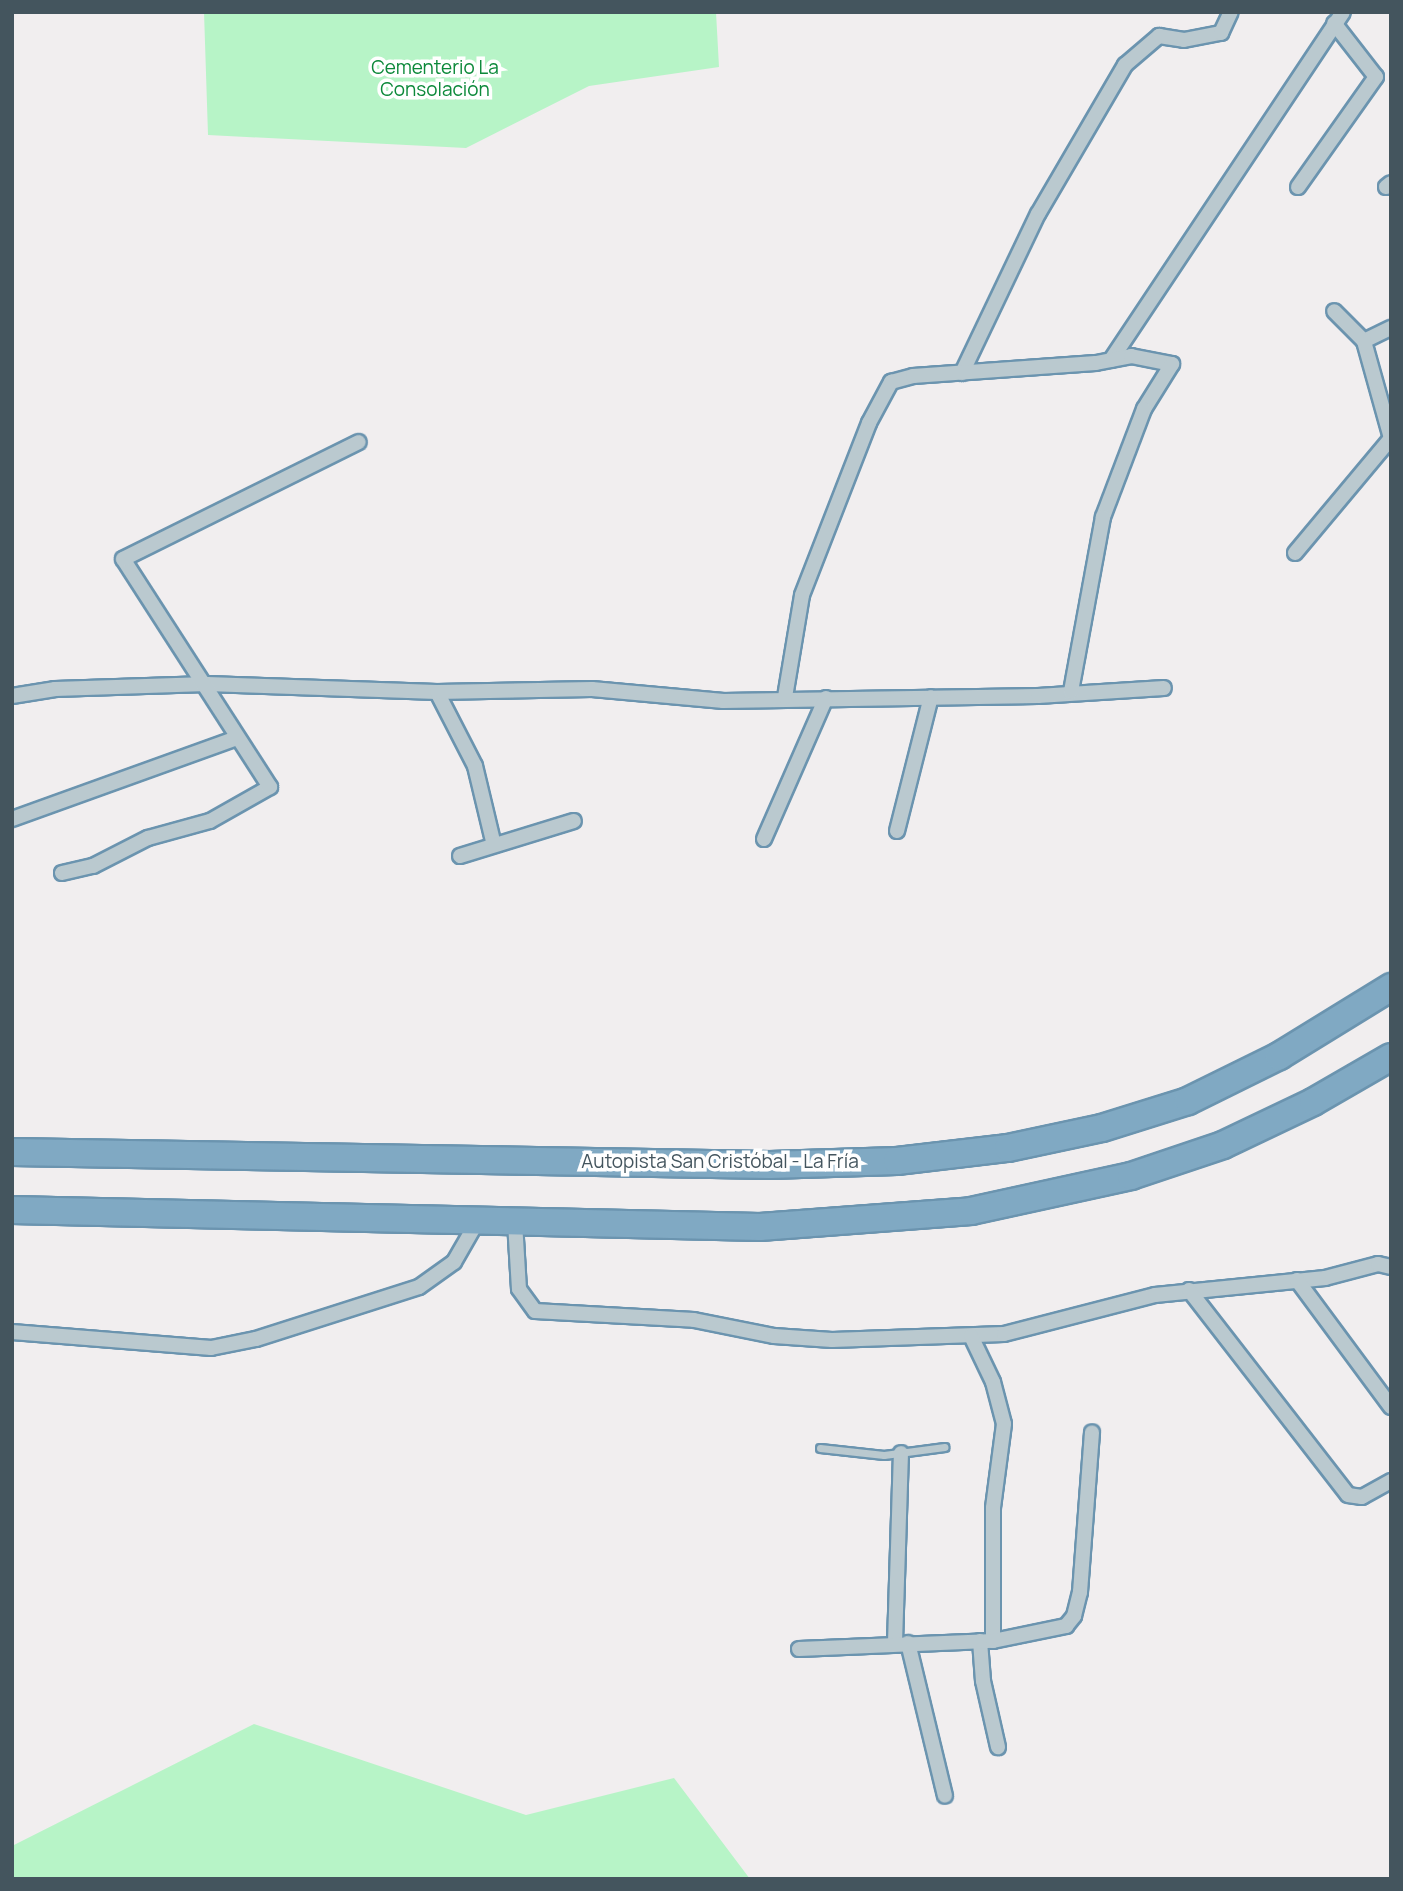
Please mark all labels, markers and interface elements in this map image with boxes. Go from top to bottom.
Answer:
park label: Cementerio La Consolación [371,57,499,101]
street label: Autopista San Cristóbal - La Fría [581,1151,859,1173]

